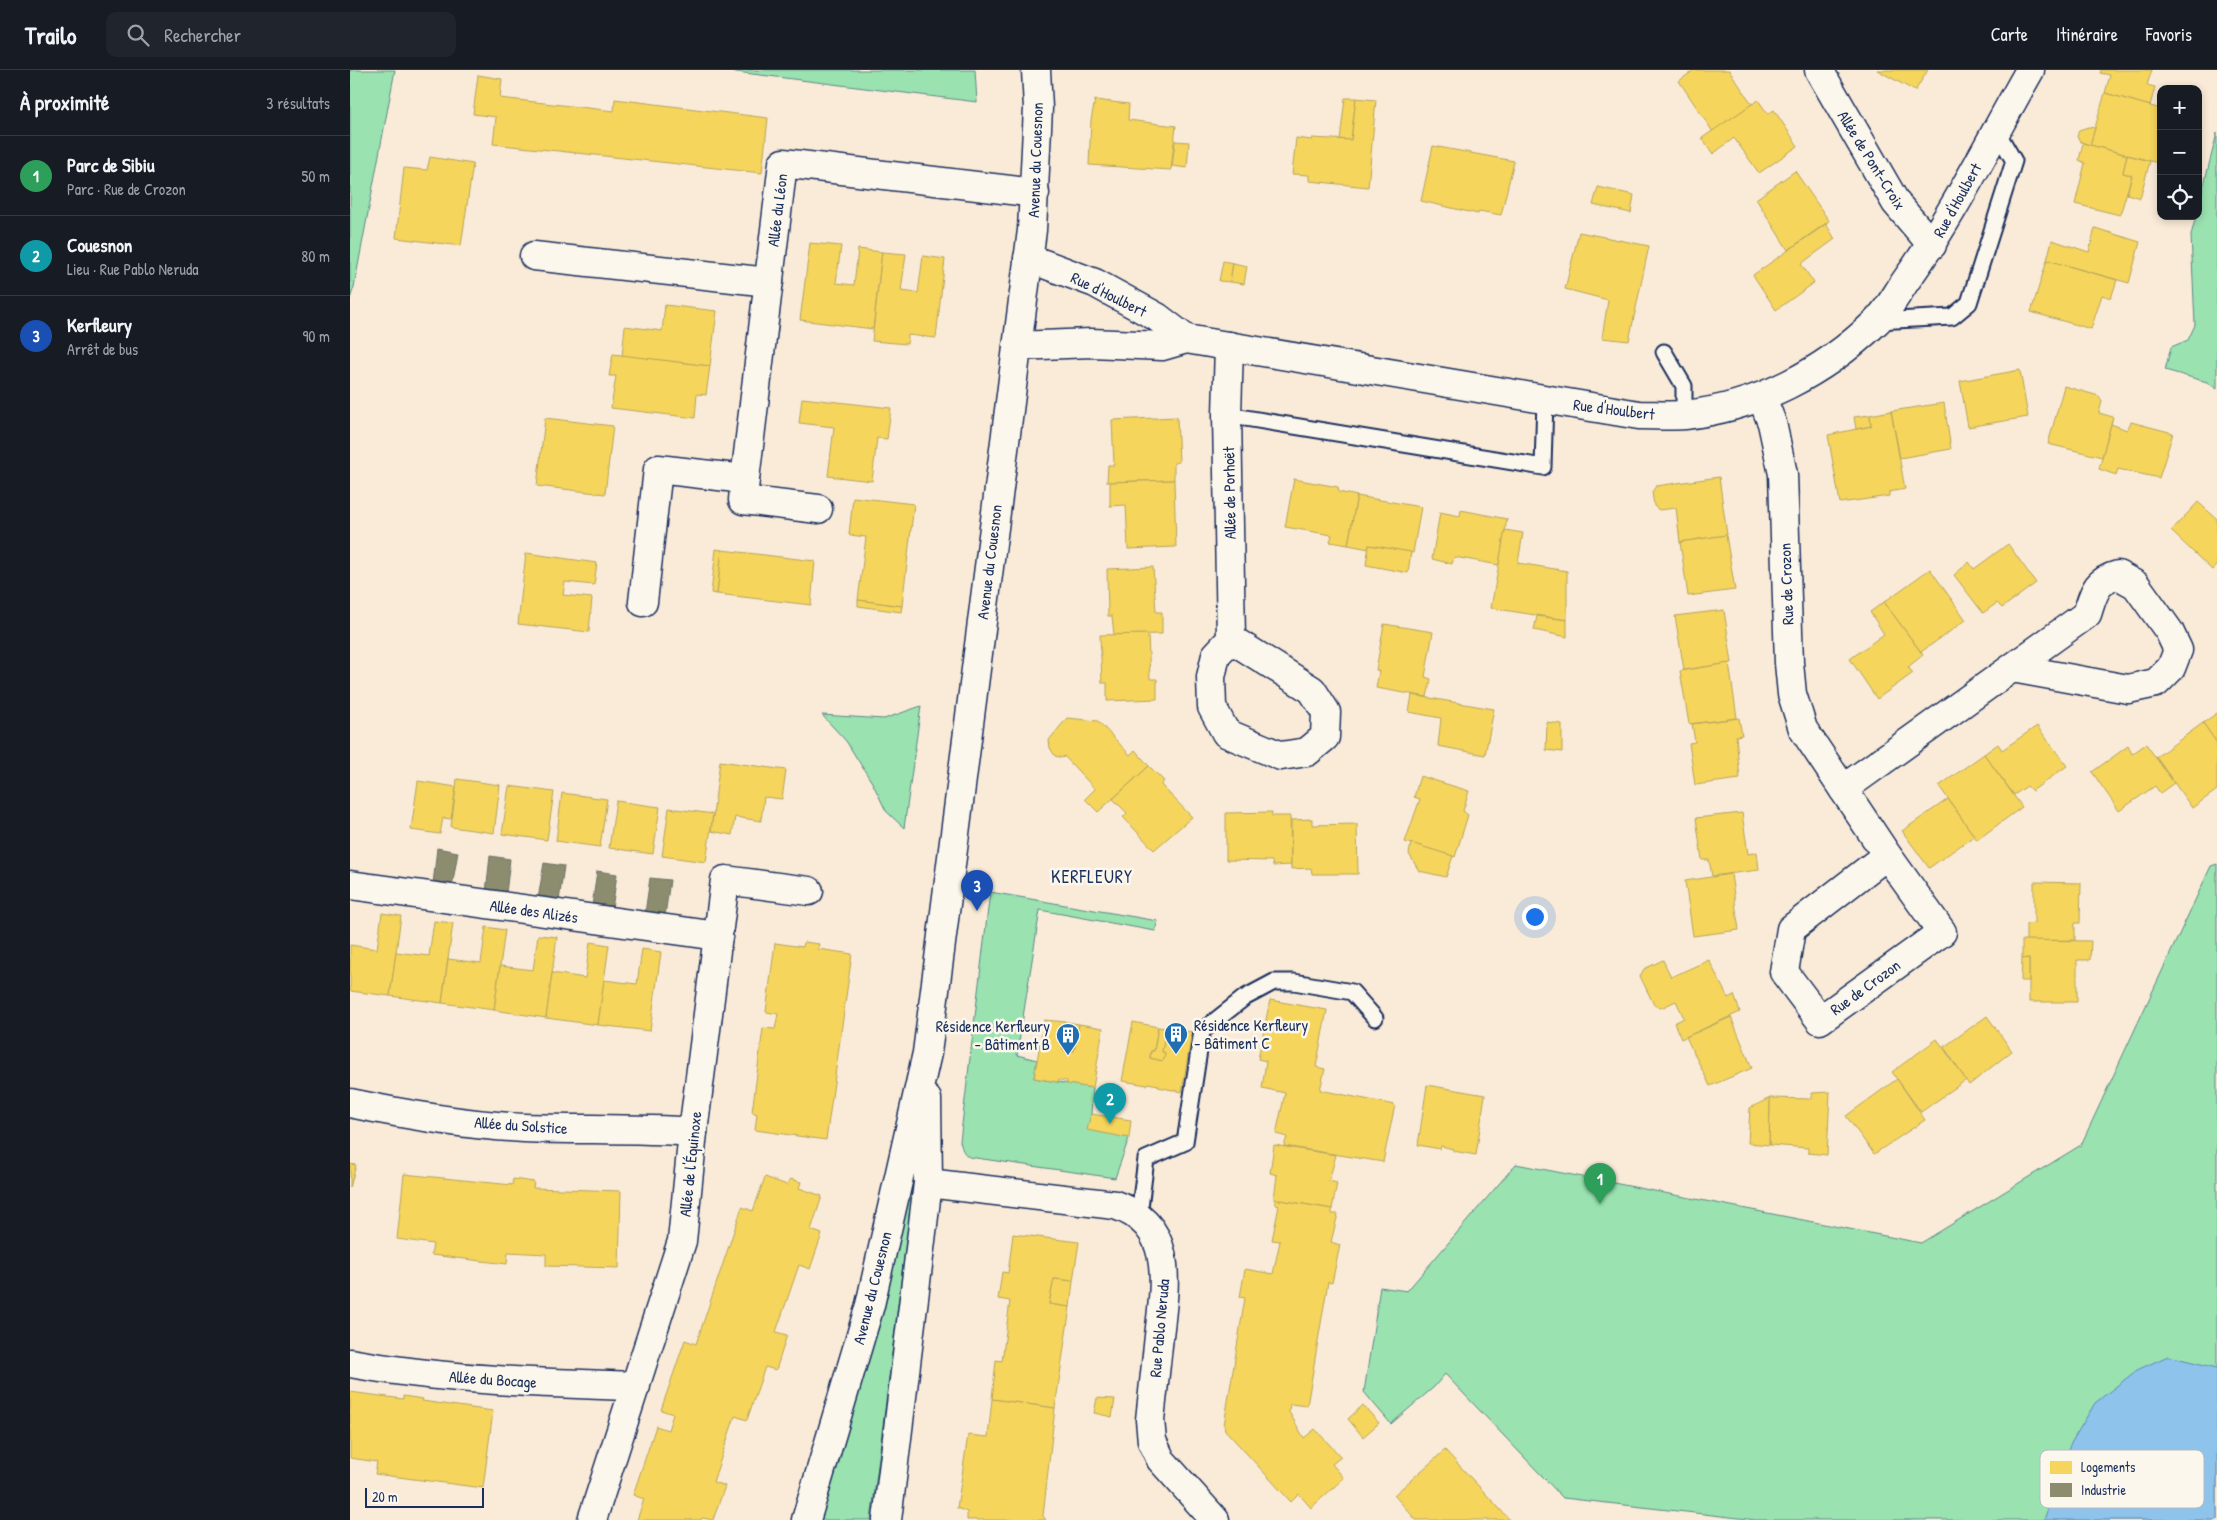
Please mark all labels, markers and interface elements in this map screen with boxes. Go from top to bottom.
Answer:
search box [106,12,456,57]
text: Trailo [25,19,76,51]
icon: search [124,21,152,49]
text: Rechercher [164,22,241,48]
text: Carte [1991,22,2028,47]
text: Itinéraire [2056,22,2118,47]
text: Favoris [2146,22,2192,47]
map controls [2157,85,2202,220]
button: + [2157,85,2202,130]
text: À proximité [20,88,109,117]
text: 3 résultats [266,92,330,114]
street label: Avenue du Couesnon [1022,102,1048,218]
street label: Allée de Pont-Croix [1833,106,1911,214]
button: − [2157,130,2202,175]
text: Parc de Sibiu [67,152,155,178]
street label: Rue d'Houlbert [1928,158,1987,241]
text: 1 [33,165,39,187]
text: 50 m [302,165,330,187]
street label: Allée du Léon [762,172,792,248]
button: locate [2157,175,2202,220]
text: Parc · Rue de Crozon [67,178,186,200]
text: Couesnon [67,232,132,258]
text: 2 [32,245,40,267]
text: 80 m [301,245,330,267]
text: Lieu · Rue Pablo Neruda [67,258,198,280]
street label: Rue d'Houlbert [1067,266,1151,322]
text: Kerfleury [67,312,132,338]
text: 3 [32,325,40,347]
text: 90 m [302,325,330,347]
text: Arrêt de bus [67,338,138,360]
street label: Rue d'Houlbert [1572,393,1656,425]
street label: Allée de Porhoët [1217,446,1241,540]
street label: Avenue du Couesnon [971,503,1007,621]
street label: Rue de Crozon [1774,543,1798,625]
district label: KERFLEURY [1051,864,1133,889]
pin: 3 [961,870,993,911]
street label: Allée des Alizés [489,894,579,928]
your location [1522,904,1548,930]
street label: Rue de Crozon [1825,954,1905,1020]
place label: Résidence Kerfleury - Bâtiment C [1194,1014,1308,1054]
place label: Résidence Kerfleury - Bâtiment B [936,1015,1050,1055]
building icon: Résidence Kerfleury - Bâtiment C [1163,1021,1189,1055]
building icon: Résidence Kerfleury - Bâtiment B [1055,1022,1081,1056]
pin: 2 [1094,1083,1126,1124]
street label: Allée de l'Équinoxe [674,1110,707,1218]
street label: Allée du Solstice [474,1111,569,1139]
pin: 1 [1584,1163,1616,1204]
street label: Avenue du Couesnon [847,1229,897,1347]
street label: Rue Pablo Neruda [1144,1278,1174,1378]
street label: Allée du Bocage [448,1365,538,1393]
legend [2040,1450,2204,1508]
text: Logements [2081,1457,2135,1477]
text: Industrie [2081,1480,2126,1499]
scale bar [365,1485,484,1508]
text: 20 m [372,1487,398,1506]

